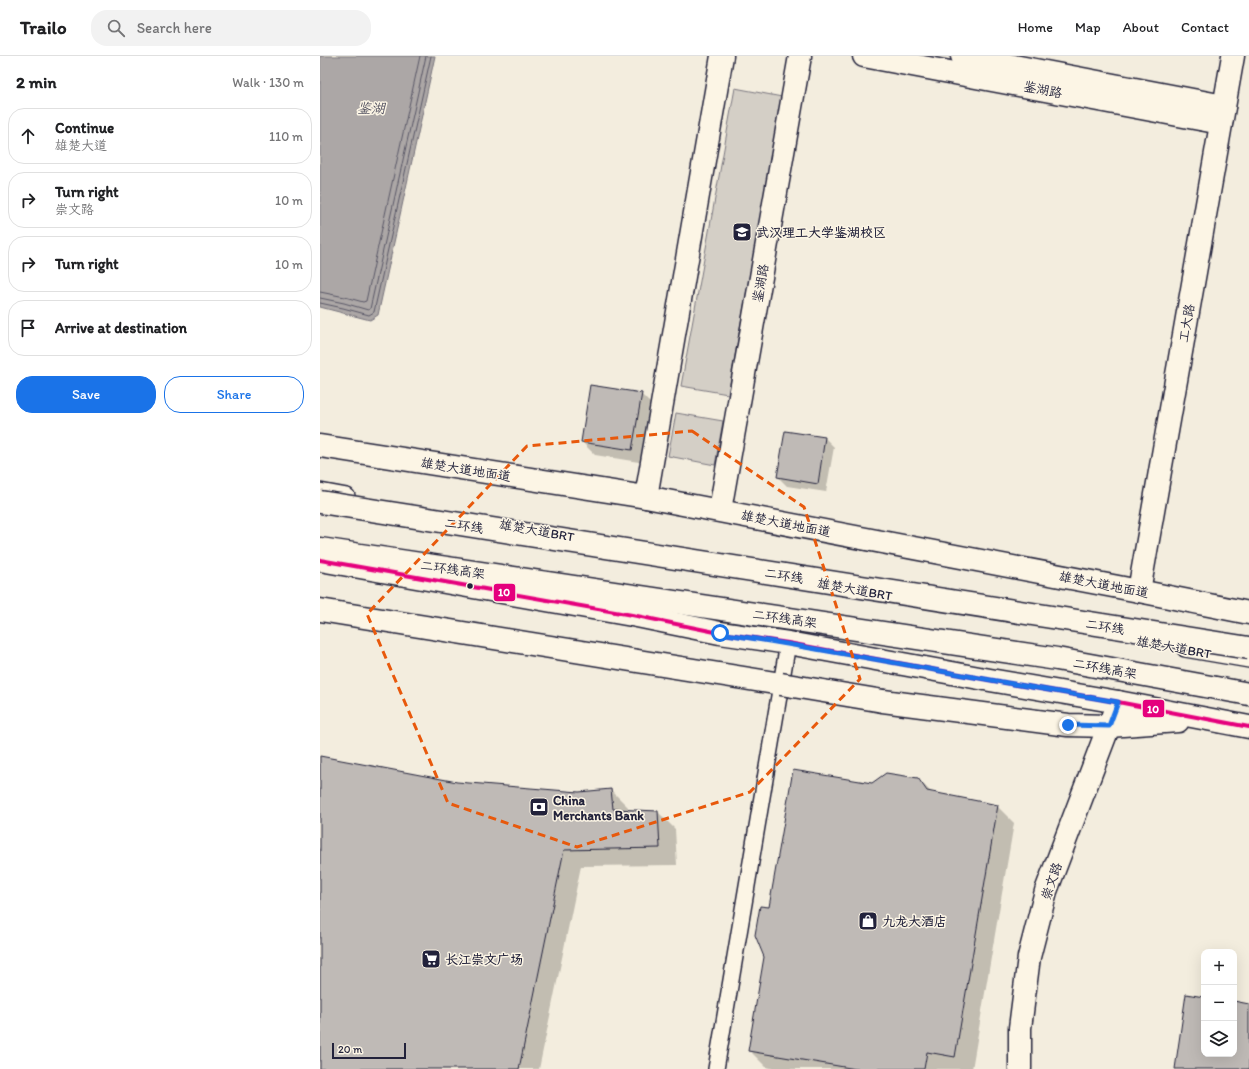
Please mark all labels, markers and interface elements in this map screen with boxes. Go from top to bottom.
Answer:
search box [91,10,371,46]
text: Trailo [20,16,67,39]
icon: search [105,17,127,39]
text: Search here [137,19,212,37]
text: Home [1018,19,1053,36]
text: Map [1075,19,1101,36]
text: About [1123,19,1159,36]
text: Contact [1181,19,1229,36]
text: 2 min [16,72,56,92]
text: Walk · 130 m [232,75,304,90]
street label: 鉴湖路 [1022,78,1063,101]
water label: 鉴湖 [357,100,387,117]
text: Continue [55,119,114,137]
icon: ahead [17,125,39,147]
text: 110 m [269,129,303,144]
text: 雄楚大道 [55,138,107,153]
text: Turn right [55,183,119,201]
icon: right [17,189,39,211]
text: 10 m [275,193,303,208]
text: 崇文路 [55,202,94,217]
school or university icon: 武汉理工大学鉴湖校区 [731,221,753,243]
place label: 武汉理工大学鉴湖校区 [756,225,886,240]
icon: right [17,253,39,275]
text: Turn right [55,255,119,273]
text: 10 m [275,257,303,272]
street label: 鉴湖路 [750,263,771,304]
street label: 工大路 [1176,303,1197,344]
icon: arrive [17,317,39,339]
text: Arrive at destination [55,319,187,337]
button: Save [16,376,156,413]
button: Share [164,376,304,413]
street label: 雄楚大道地面道 [420,455,512,484]
street label: 雄楚大道地面道 [740,507,832,540]
street label: 二环线 [443,515,484,536]
street label: 雄楚大道BRT [498,517,576,545]
street label: 二环线高架 [420,558,486,581]
street label: 二环线 [763,565,804,586]
street label: 雄楚大道地面道 [1058,568,1150,601]
street label: 雄楚大道BRT [816,576,894,604]
unlabelled marker [465,581,475,591]
line badge: 10 [493,583,516,602]
text: 10 [498,586,510,599]
street label: 二环线高架 [752,607,818,630]
street label: 二环线 [1084,616,1125,637]
route start [711,624,729,642]
street label: 雄楚大道BRT [1135,634,1213,662]
street label: 二环线高架 [1072,655,1138,682]
line badge: 10 [1142,699,1165,718]
text: 10 [1147,703,1159,716]
route end [1059,716,1077,734]
place label: China Merchants Bank [553,793,644,823]
bank icon: China Merchants Bank [528,796,550,818]
street label: 崇文路 [1038,860,1065,902]
shop icon: 九龙大酒店 [857,910,879,932]
place label: 九龙大酒店 [882,914,947,929]
supermarket icon: 长江崇文广场 [420,948,442,970]
map controls [1201,949,1237,1057]
button: + [1201,949,1237,985]
place label: 长江崇文广场 [445,952,523,967]
button: − [1201,985,1237,1021]
button: layers [1201,1021,1237,1057]
scale bar [332,1041,406,1060]
text: 20 m [338,1043,362,1056]

